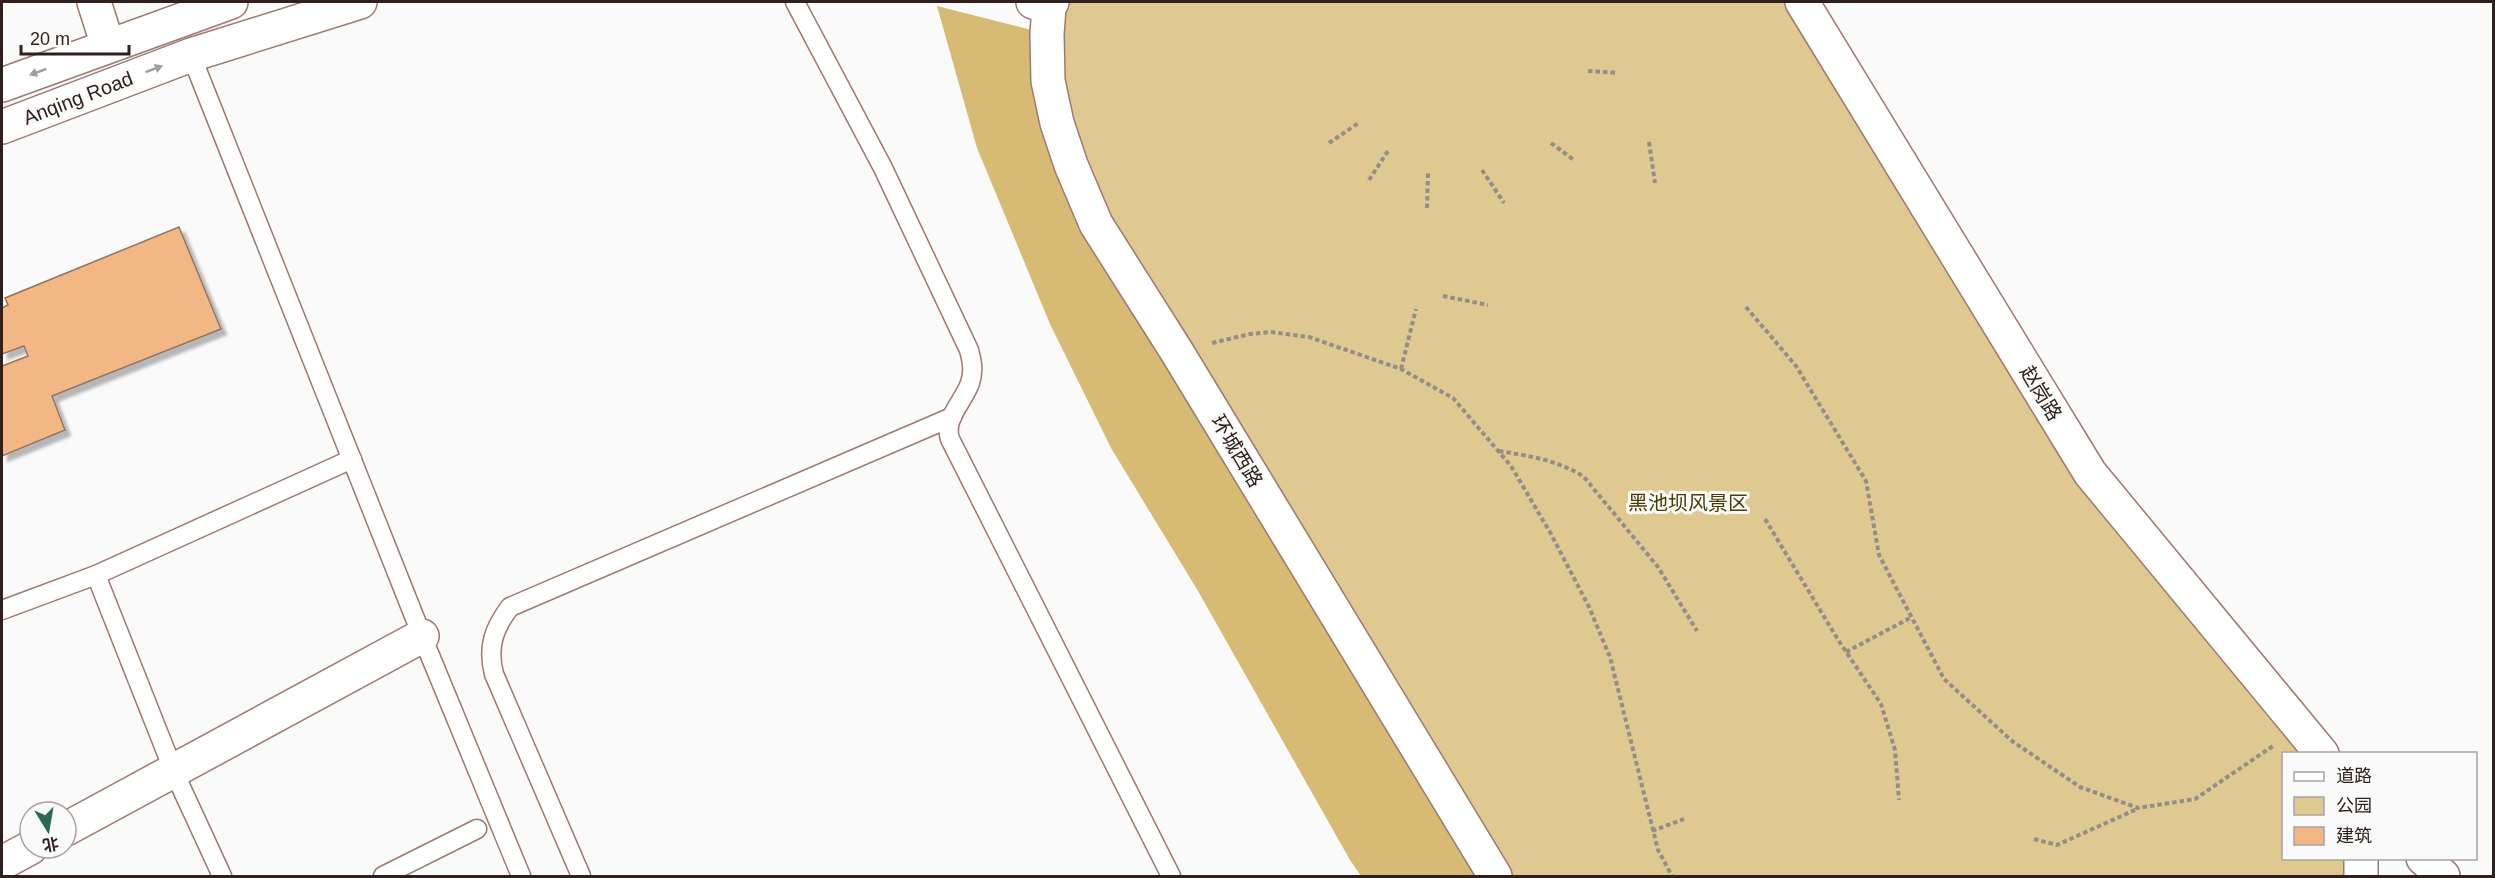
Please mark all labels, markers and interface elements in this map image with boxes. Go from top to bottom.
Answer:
scale bar [21,18,129,56]
text: 20 m [30,29,70,49]
one-way arrow [145,63,163,73]
street label: Anqing Road [20,67,136,129]
one-way arrow [29,67,47,77]
street label: 赵岗路 [2016,362,2066,424]
street label: 环城西路 [1207,411,1267,491]
park label: 黑池坝风景区 [1628,492,1748,514]
legend [2282,752,2477,860]
text: 道路 [2336,766,2372,786]
text: 公园 [2336,796,2372,816]
north arrow [18,800,78,860]
text: 建筑 [2336,826,2372,846]
text: 北 [41,834,60,854]

